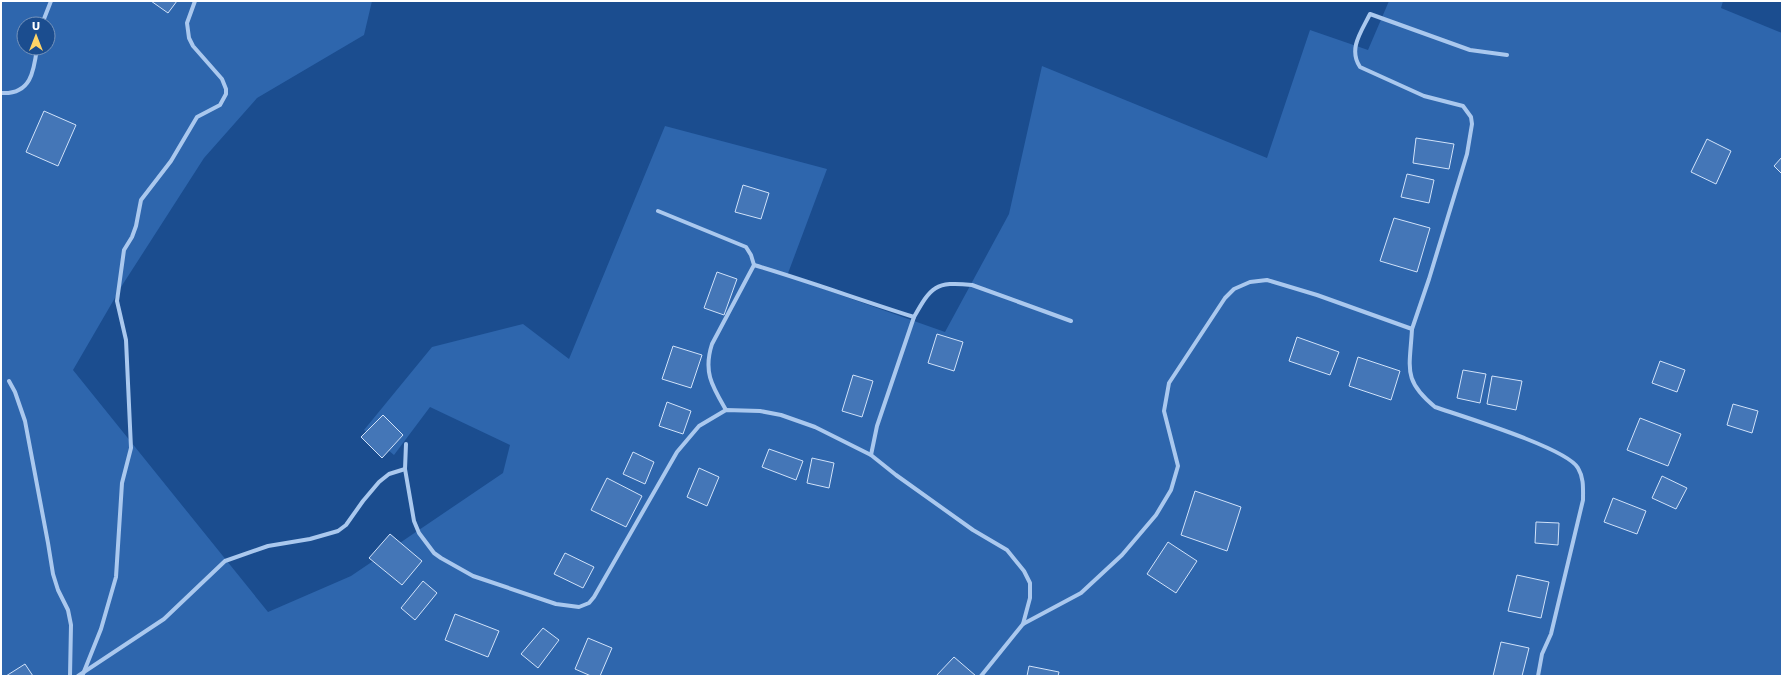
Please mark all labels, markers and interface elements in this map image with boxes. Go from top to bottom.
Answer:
north arrow [16,16,56,56]
text: U [32,19,40,32]

